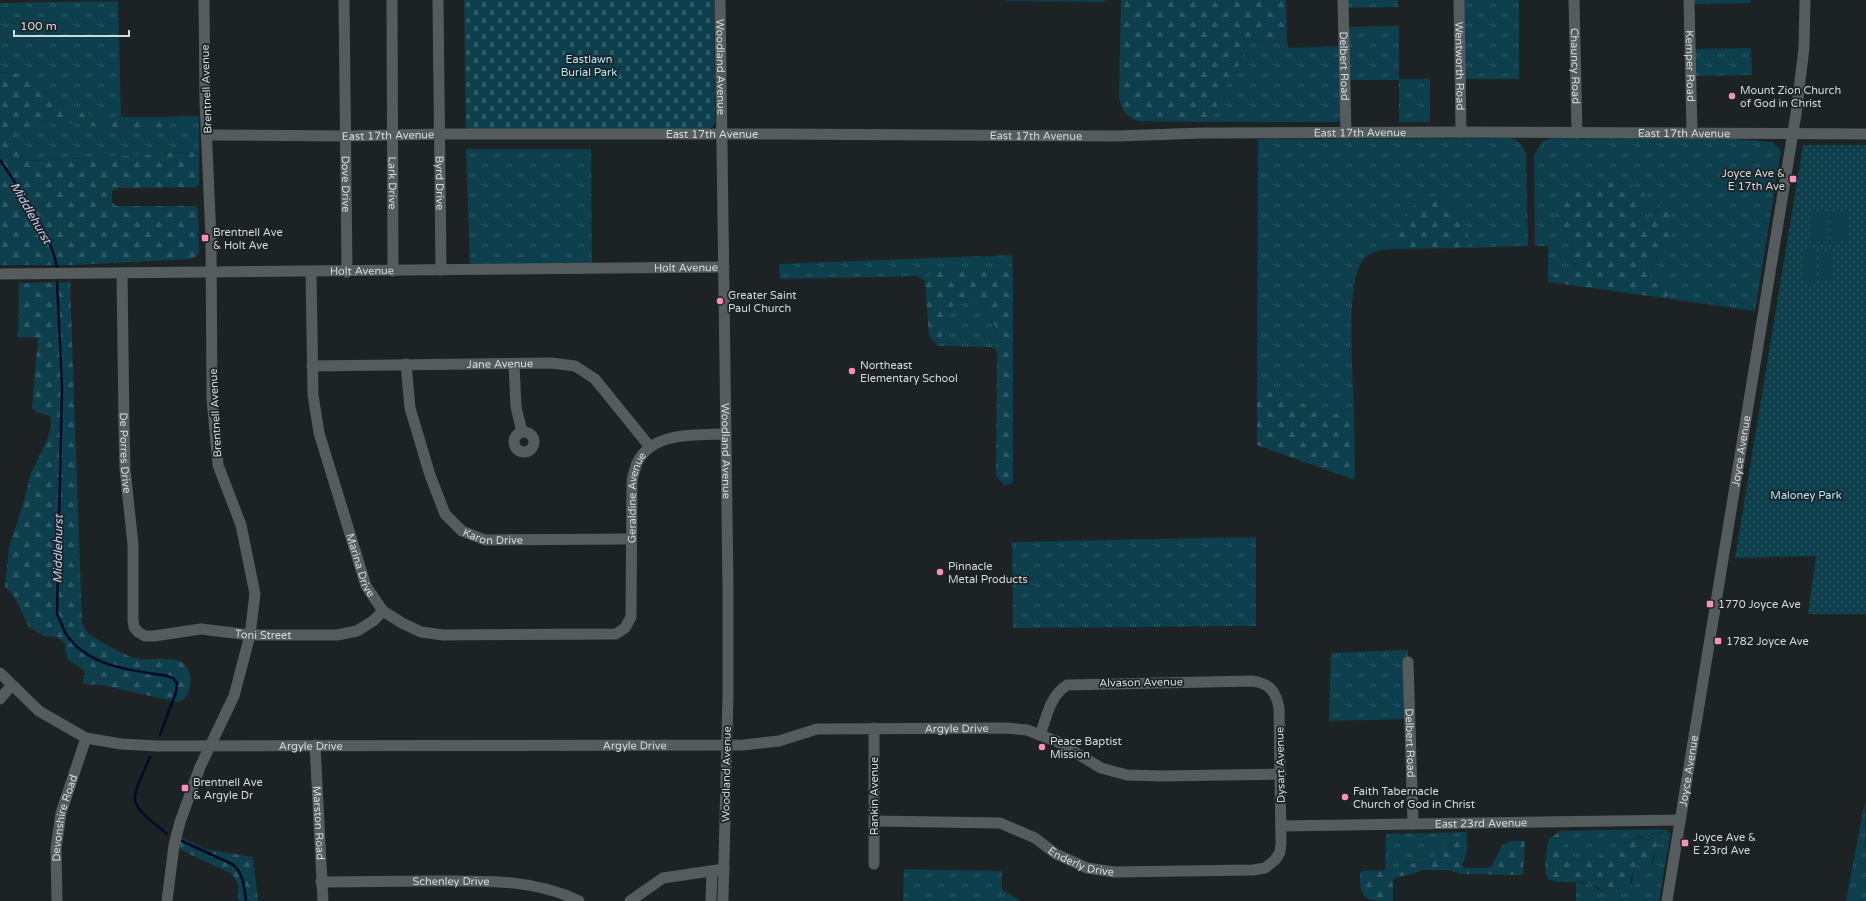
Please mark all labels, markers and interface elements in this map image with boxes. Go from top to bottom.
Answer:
scale bar [14,12,129,38]
text: 100 m [20,19,57,33]
street label: Woodland Avenue [713,19,728,115]
street label: Wentworth Road [1452,22,1467,110]
street label: Chauncy Road [1568,28,1582,104]
street label: Kemper Road [1683,30,1697,102]
street label: Delbert Road [1337,31,1351,101]
street label: Brentnell Avenue [198,44,215,134]
park label: Eastlawn Burial Park [561,53,617,79]
place label: Mount Zion Church of God in Christ [1740,84,1841,110]
marker: Mount Zion Church of God in Christ [1727,91,1737,101]
street label: East 17th Avenue [1314,126,1406,140]
street label: East 17th Avenue [1638,127,1730,140]
street label: East 17th Avenue [342,128,434,143]
street label: East 17th Avenue [666,128,758,141]
street label: East 17th Avenue [990,129,1082,143]
street label: Dove Drive [339,156,352,212]
street label: Byrd Drive [433,156,446,210]
street label: Lark Drive [386,157,399,209]
place label: Joyce Ave & E 17th Ave [1722,167,1785,193]
marker: Joyce Ave & E 17th Ave [1788,174,1798,184]
water label: Middlehurst [8,180,55,248]
place label: Brentnell Ave & Holt Ave [213,226,283,252]
marker: Brentnell Ave & Holt Ave [200,233,210,243]
street label: Holt Avenue [654,261,718,275]
street label: Holt Avenue [330,264,394,278]
place label: Greater Saint Paul Church [728,289,797,315]
marker: Greater Saint Paul Church [715,296,725,306]
street label: Jane Avenue [467,357,533,371]
place label: Northeast Elementary School [860,359,958,385]
marker: Northeast Elementary School [847,366,857,376]
street label: Brentnell Avenue [207,368,224,458]
street label: Woodland Avenue [718,403,733,499]
street label: De Porres Drive [117,412,134,494]
street label: Joyce Avenue [1729,415,1753,488]
street label: Geraldine Avenue [626,449,649,543]
park label: Maloney Park [1770,489,1842,502]
water label: Middlehurst [50,513,66,584]
street label: Karon Drive [461,526,523,547]
street label: Marina Drive [343,532,378,600]
place label: Pinnacle Metal Products [948,560,1028,586]
marker: Pinnacle Metal Products [935,567,945,577]
place label: 1770 Joyce Ave [1718,598,1801,611]
marker: 1770 Joyce Ave [1705,599,1715,609]
street label: Toni Street [234,627,291,642]
place label: 1782 Joyce Ave [1726,635,1809,648]
marker: 1782 Joyce Ave [1713,636,1723,646]
street label: Alvason Avenue [1099,675,1183,690]
street label: Delbert Road [1402,708,1418,778]
street label: Argyle Drive [925,722,989,735]
street label: Woodland Avenue [719,726,734,822]
street label: Dysart Avenue [1273,727,1288,803]
street label: Joyce Avenue [1677,734,1701,807]
place label: Peace Baptist Mission [1050,735,1122,761]
street label: Argyle Drive [603,739,667,752]
street label: Argyle Drive [279,740,343,753]
marker: Peace Baptist Mission [1037,742,1047,752]
street label: Rankin Avenue [868,757,881,835]
street label: Devonshire Road [50,773,80,862]
place label: Brentnell Ave & Argyle Dr [193,776,263,802]
marker: Brentnell Ave & Argyle Dr [180,783,190,793]
street label: Marston Road [310,785,327,860]
place label: Faith Tabernacle Church of God in Christ [1353,785,1475,811]
marker: Faith Tabernacle Church of God in Christ [1340,792,1350,802]
street label: East 23rd Avenue [1435,816,1527,831]
place label: Joyce Ave & E 23rd Ave [1693,831,1756,857]
marker: Joyce Ave & E 23rd Ave [1680,838,1690,848]
street label: Enderly Drive [1045,844,1115,879]
street label: Schenley Drive [412,875,490,888]

